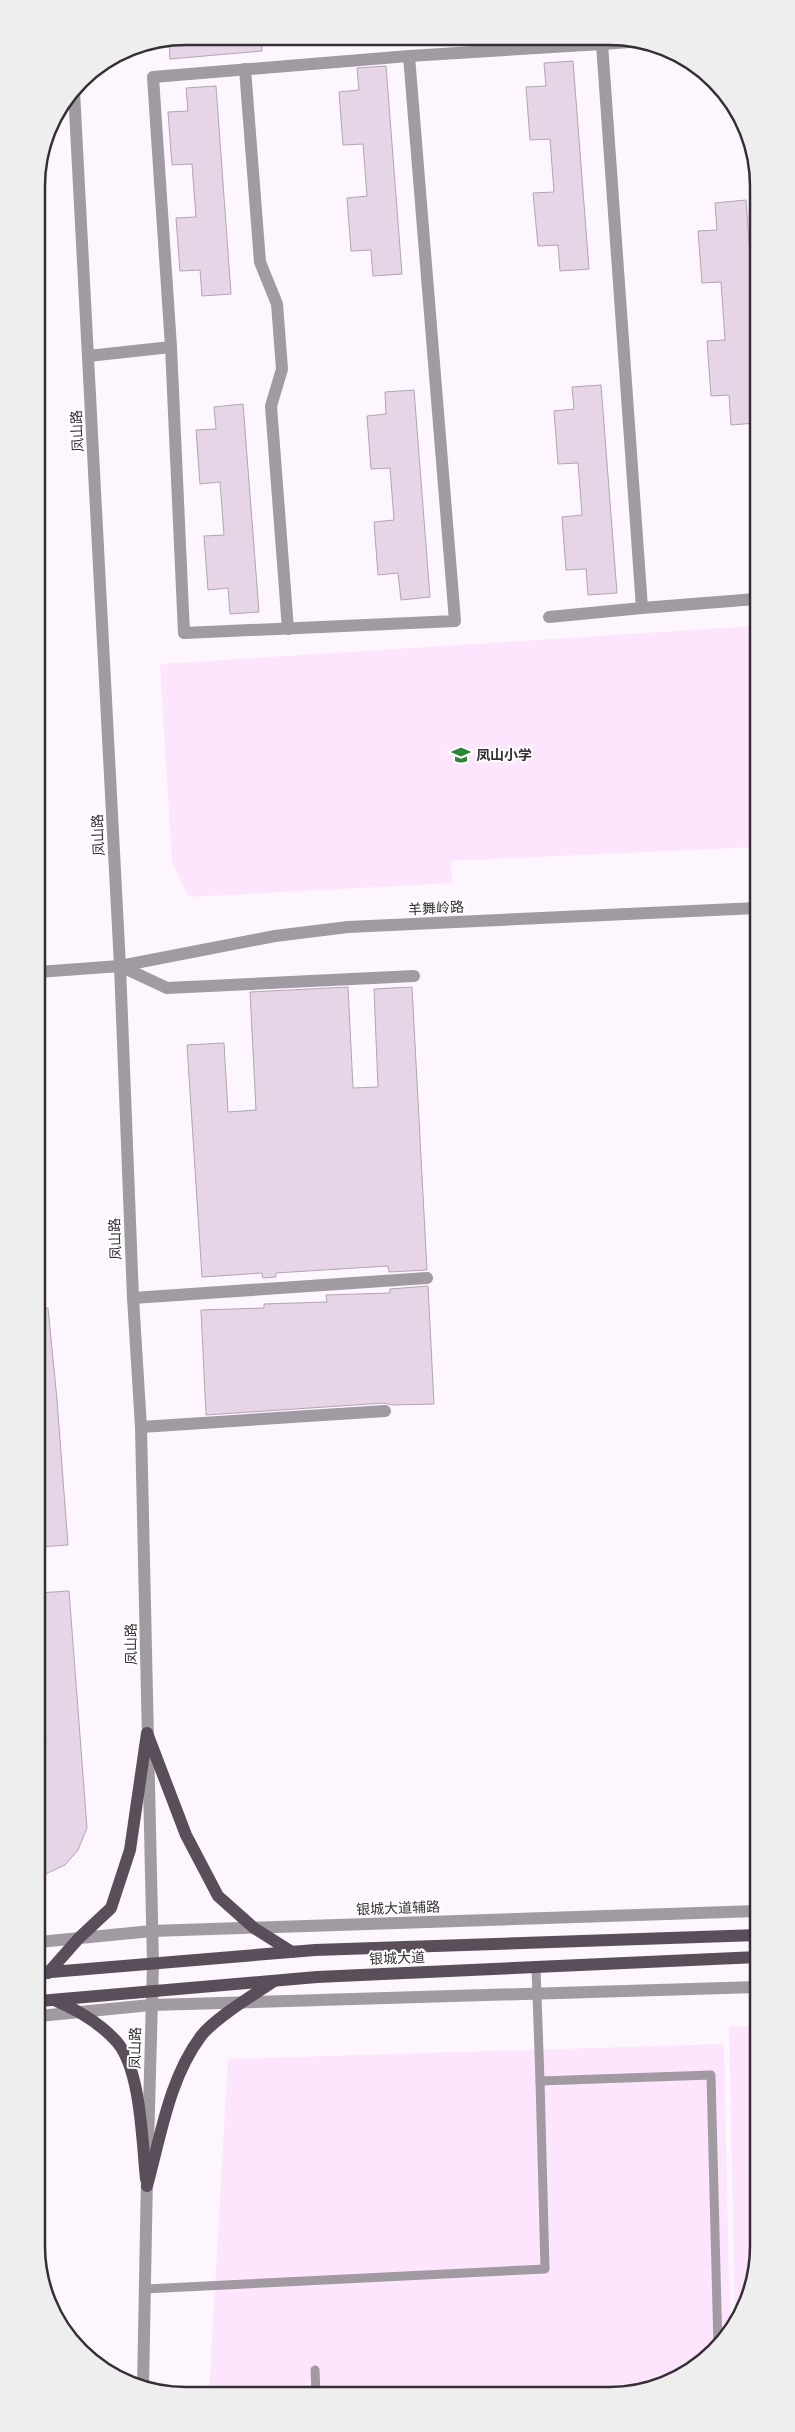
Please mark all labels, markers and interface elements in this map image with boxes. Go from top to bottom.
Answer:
street label: 凤山路 [67,410,87,452]
school or university icon: 凤山小学 [450,744,472,766]
place label: 凤山小学 [476,746,532,764]
street label: 凤山路 [88,814,108,856]
street label: 羊舞岭路 [408,898,464,918]
street label: 凤山路 [105,1218,125,1260]
street label: 凤山路 [122,1623,140,1665]
street label: 银城大道辅路 [356,1898,440,1918]
street label: 银城大道 [369,1948,425,1968]
street label: 凤山路 [126,2027,144,2069]

